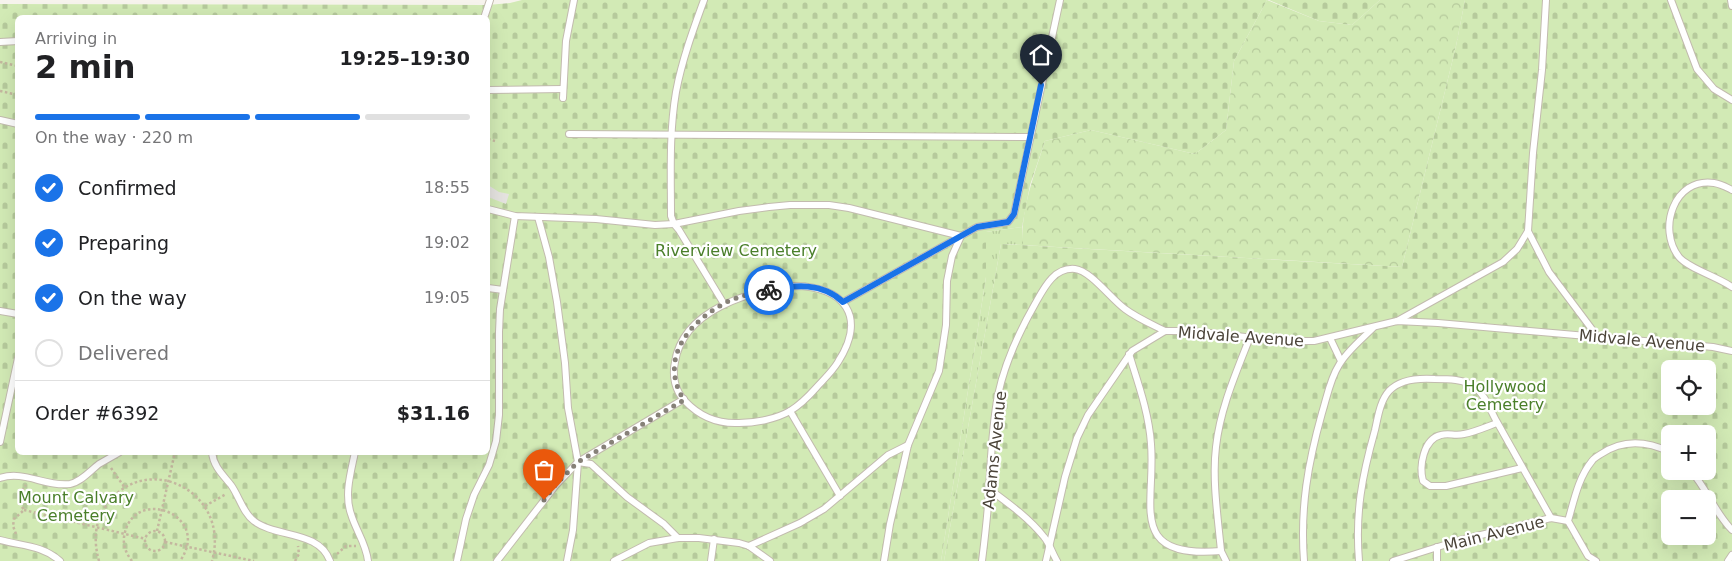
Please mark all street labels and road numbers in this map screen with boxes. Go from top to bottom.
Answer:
street label: Midvale Avenue [1177,323,1305,350]
street label: Midvale Avenue [1578,326,1706,355]
street label: Adams Avenue [979,390,1010,510]
street label: Main Avenue [1442,512,1546,555]

